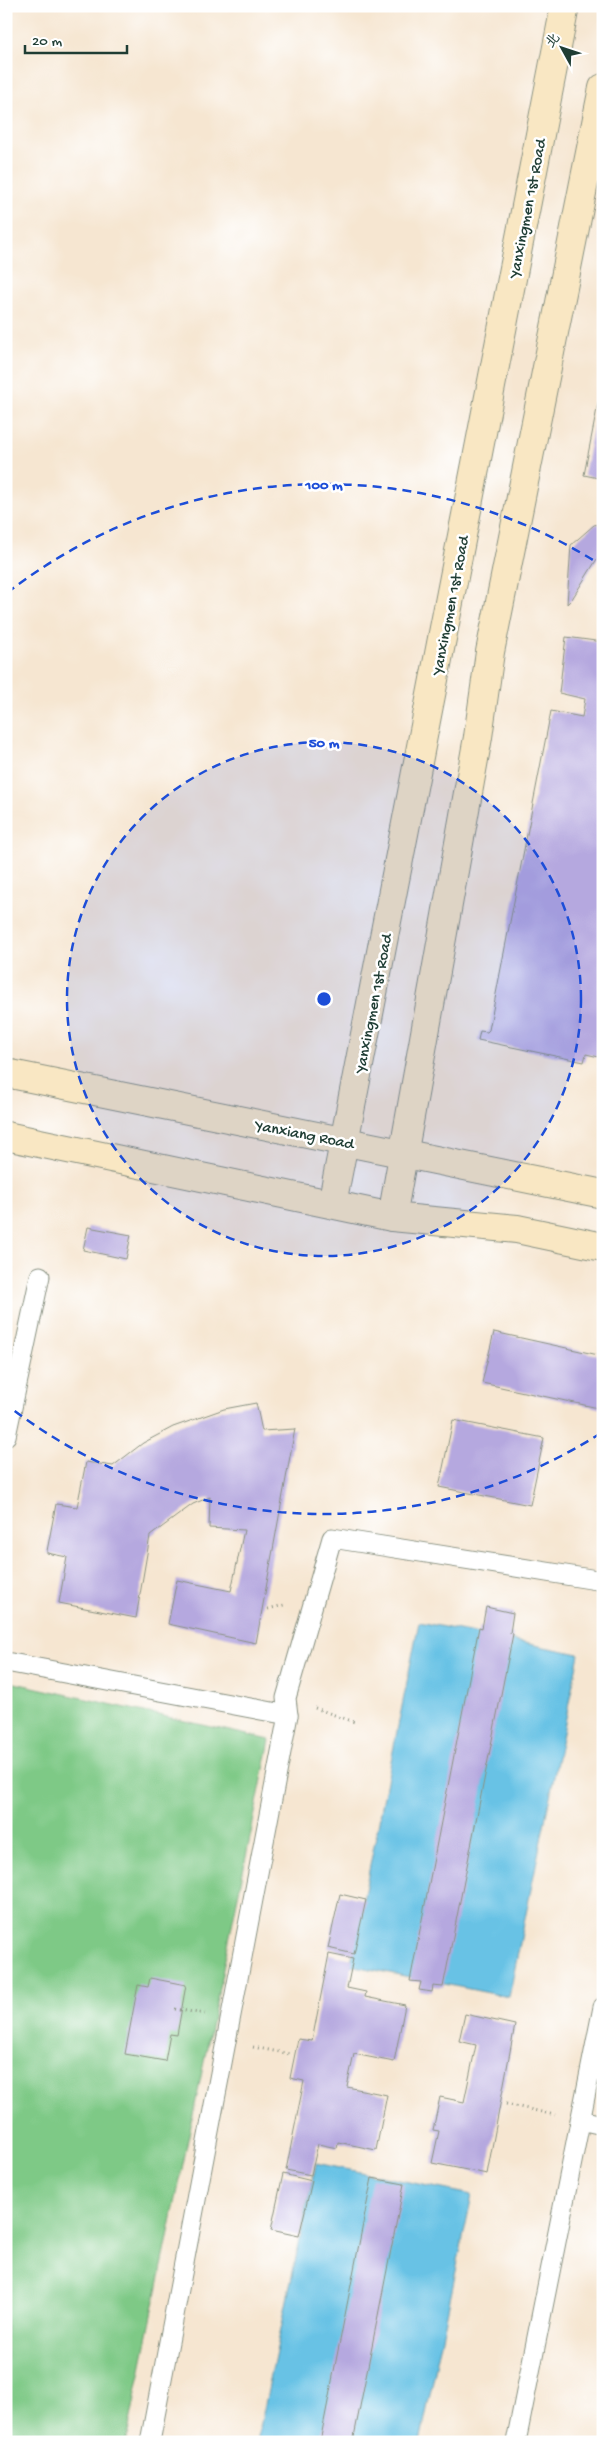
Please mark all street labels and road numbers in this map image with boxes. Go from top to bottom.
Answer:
street label: Yanxingmen 1st Road [506,136,553,282]
street label: Yanxingmen 1st Road [429,533,476,679]
street label: Yanxingmen 1st Road [352,931,399,1077]
street label: Yanxiang Road [251,1117,357,1156]

